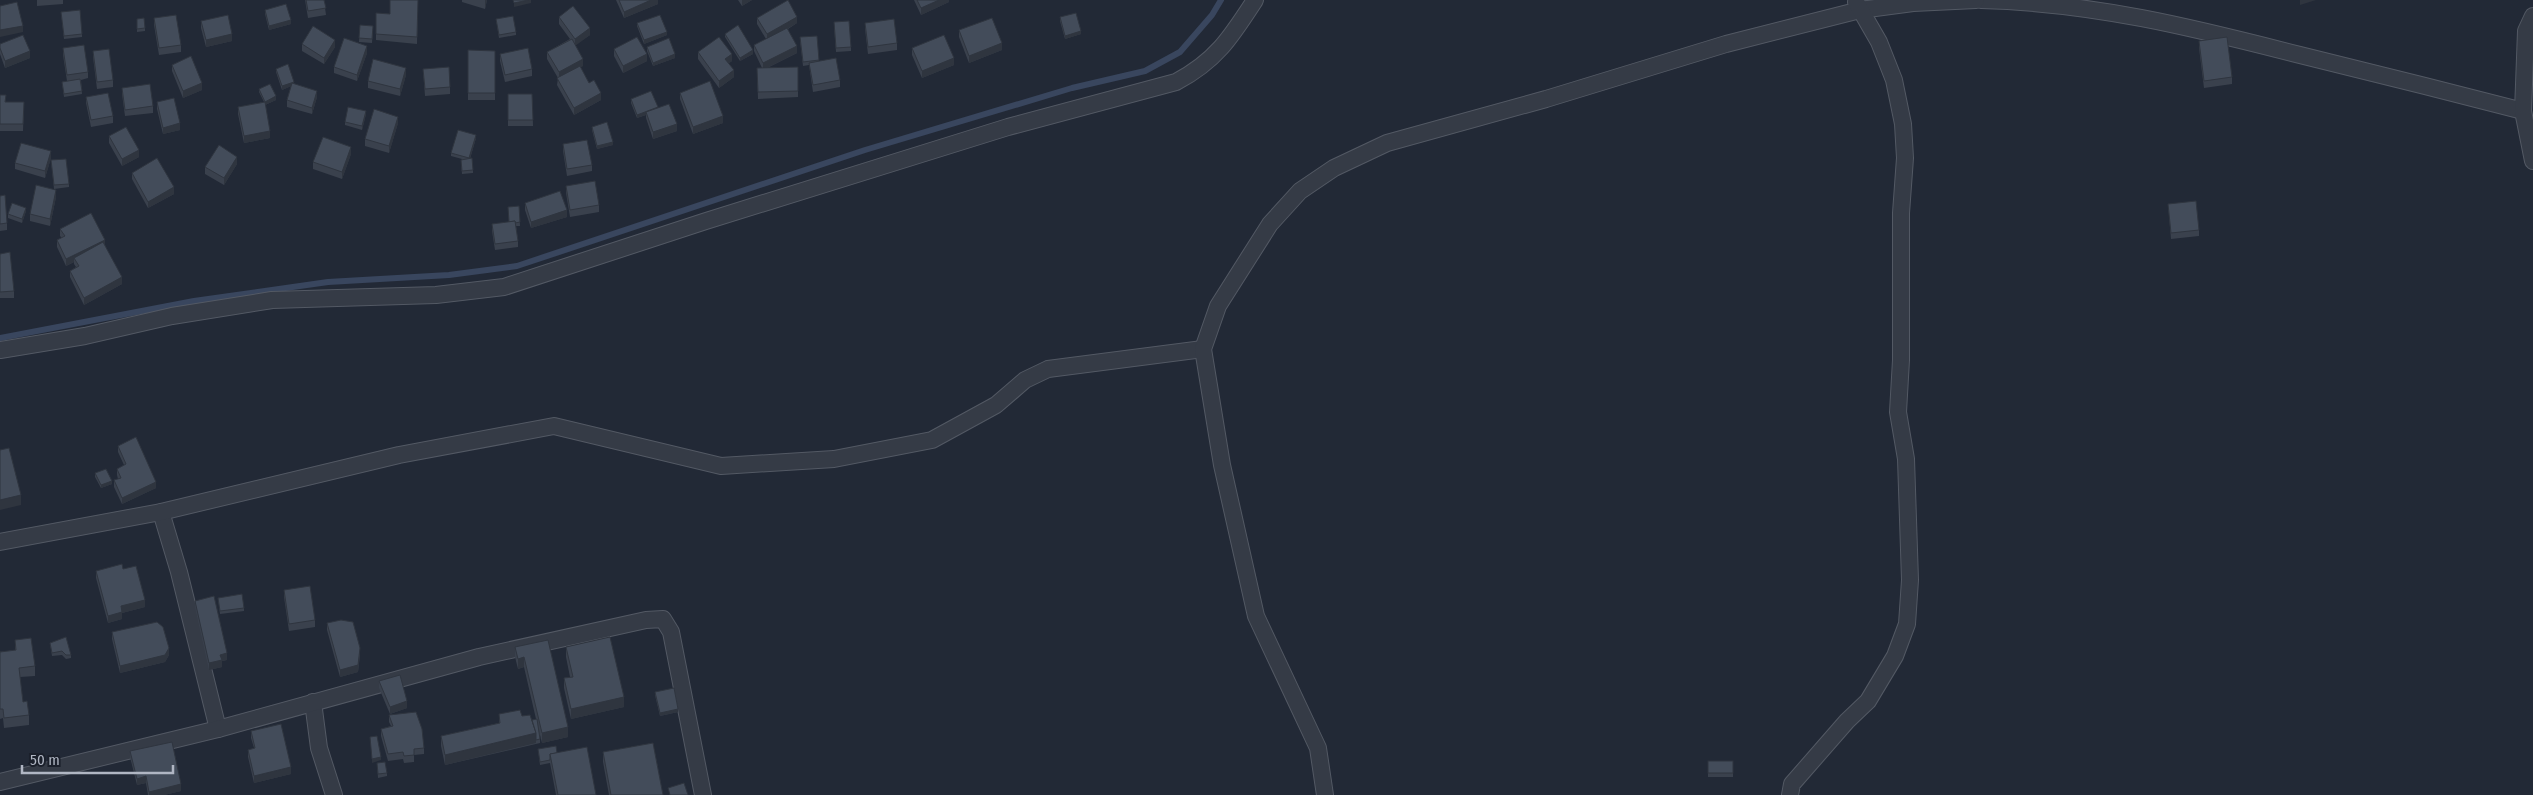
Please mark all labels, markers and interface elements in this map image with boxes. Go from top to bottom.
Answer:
scale bar [22,742,174,774]
text: 50 m [30,751,60,769]

